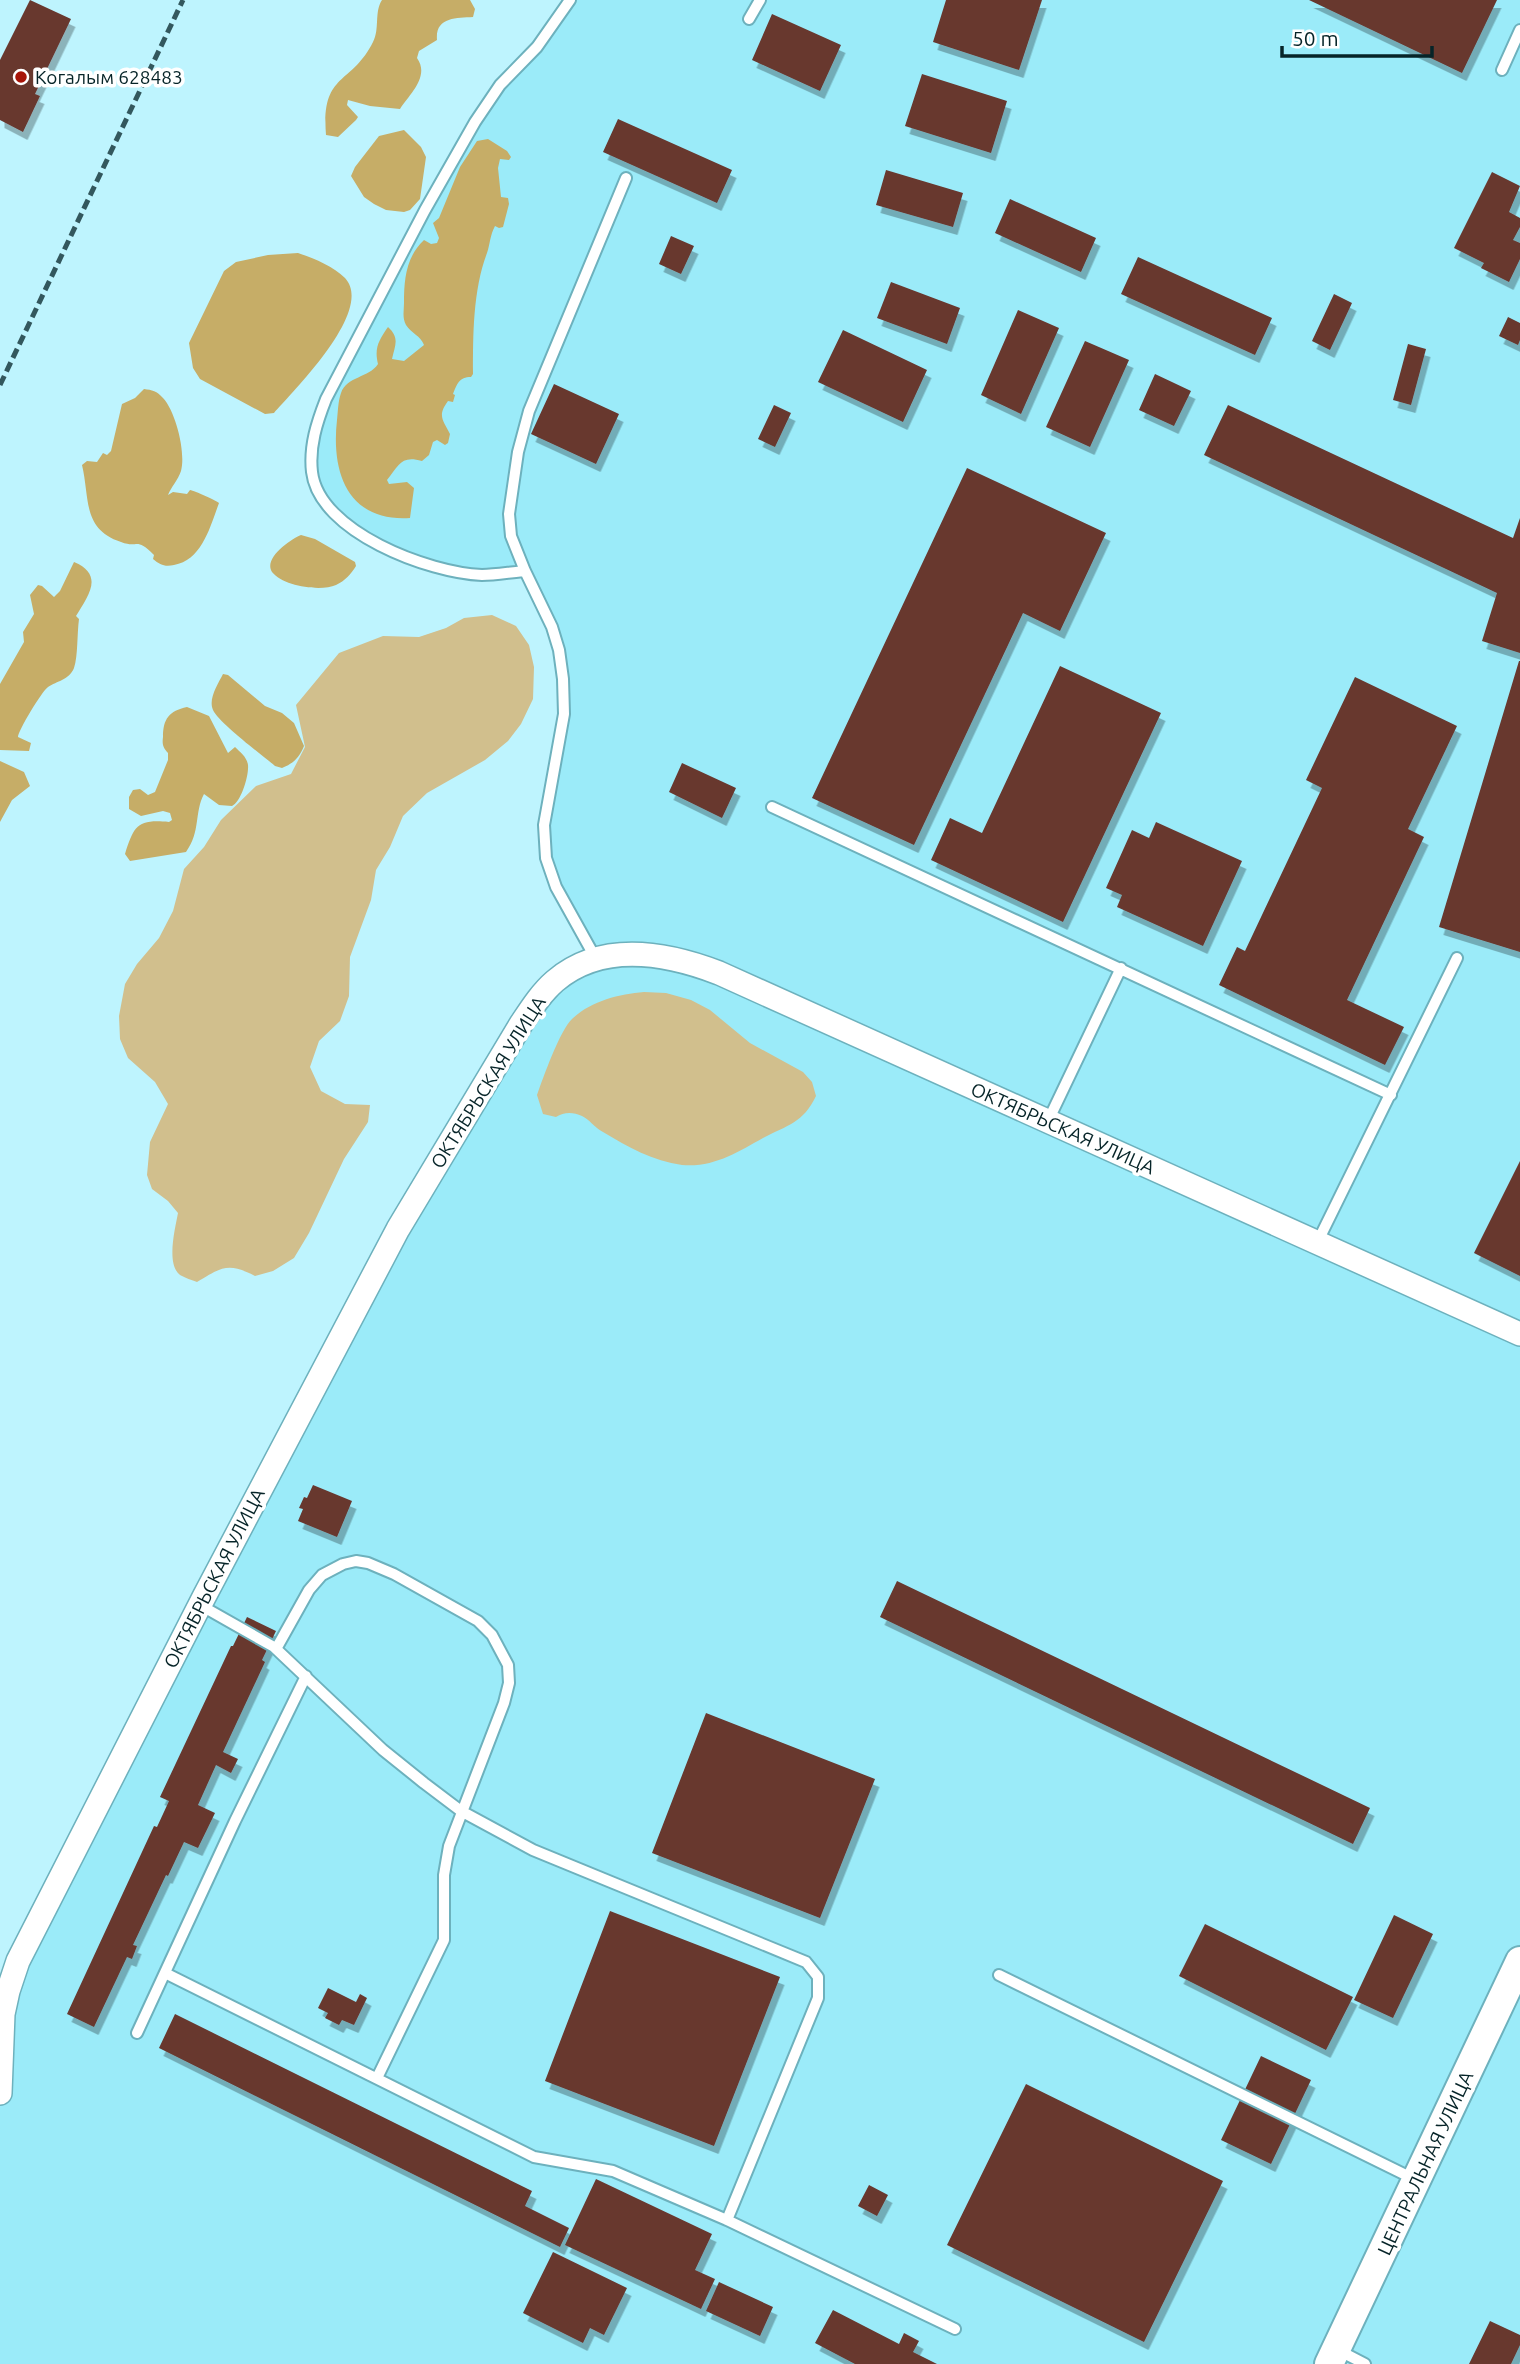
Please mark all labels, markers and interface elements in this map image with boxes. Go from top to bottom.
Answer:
scale bar [1282,14,1432,58]
text: 50 m [1292,26,1339,50]
place label: Когалым 628483 [35,66,183,88]
marker: Когалым 628483 [13,69,29,85]
street label: ОКТЯБРЬСКАЯ УЛИЦА [426,991,550,1172]
street label: ОКТЯБРЬСКАЯ УЛИЦА [968,1078,1159,1179]
street label: ОКТЯБРЬСКАЯ УЛИЦА [159,1484,269,1672]
street label: ЦЕНТРАЛЬНАЯ УЛИЦА [1373,2067,1478,2259]

